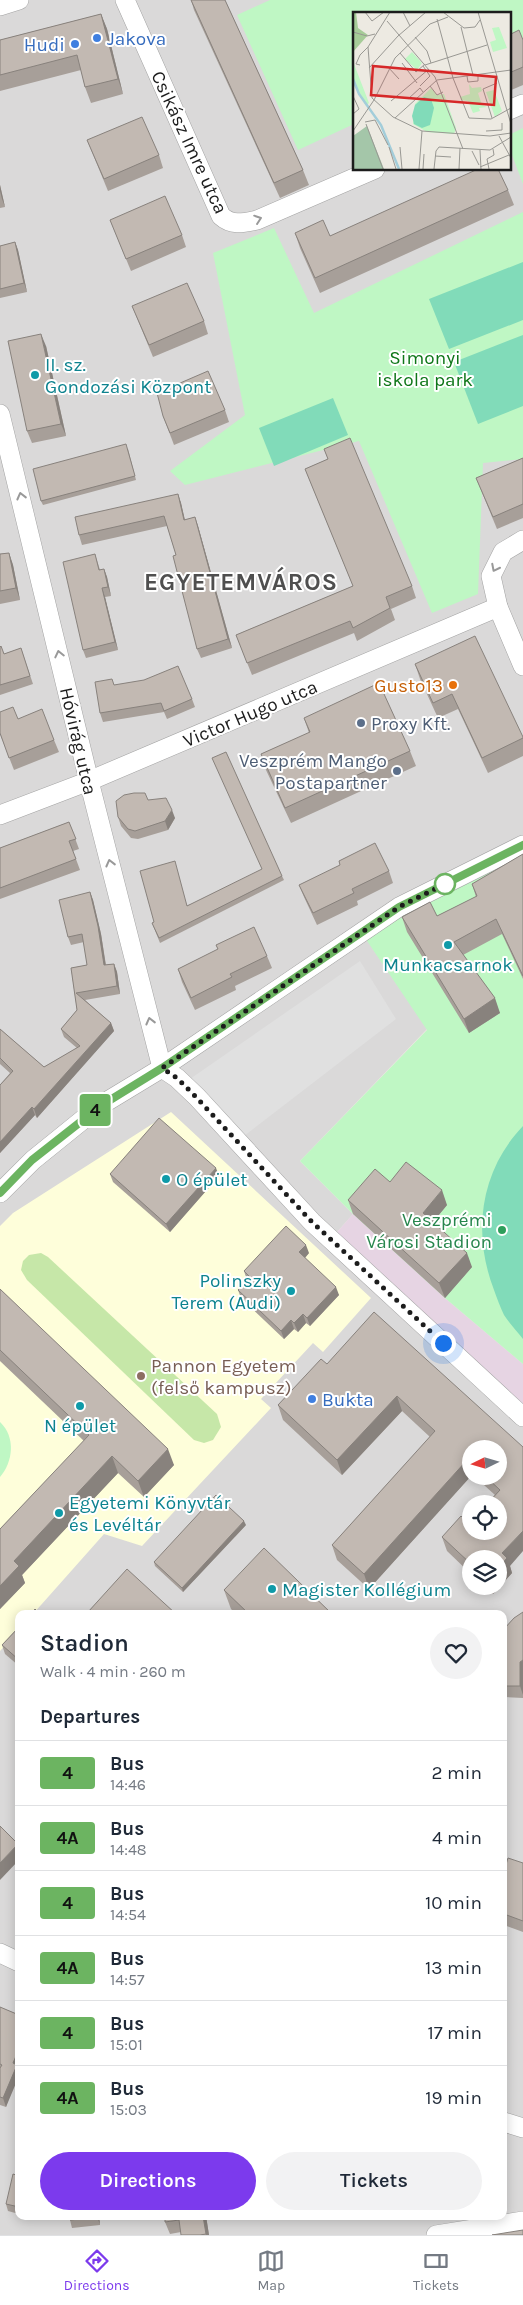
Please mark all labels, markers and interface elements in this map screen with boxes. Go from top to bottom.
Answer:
inset map [353,12,510,170]
place label: Jakova [107,28,166,50]
marker: Jakova [91,32,103,44]
place label: Hudi [24,34,65,56]
marker: Hudi [69,38,81,50]
street label: Csikász Imre utca [146,67,232,217]
one-way arrow [253,215,262,225]
park label: Simonyi iskola park [377,347,473,391]
place label: II. sz. Gondozási Központ [45,354,211,398]
marker: II. sz. Gondozási Központ [29,369,41,381]
one-way arrow [16,492,27,501]
one-way arrow [491,563,501,572]
district label: EGYETEMVÁROS [144,566,338,596]
one-way arrow [54,650,65,659]
place label: Gusto13 [374,675,443,697]
street label: Victor Hugo utca [180,676,321,752]
marker: Gusto13 [447,679,459,691]
street label: Hóvirág utca [55,685,101,797]
place label: Proxy Kft. [371,713,450,735]
marker: Proxy Kft. [355,717,367,729]
place label: Veszprém Mango Postapartner [239,750,387,794]
marker: Veszprém Mango Postapartner [391,765,403,777]
one-way arrow [105,860,115,868]
unlabelled marker [434,873,456,895]
marker: Munkacsarnok [442,939,454,951]
place label: Munkacsarnok [383,954,513,976]
one-way arrow [145,1017,155,1025]
line badge: 4 [79,1094,111,1126]
text: 4 [90,1099,100,1121]
place label: O épület [176,1169,247,1191]
marker: O épület [160,1173,172,1185]
place label: Veszprémi Városi Stadion [366,1209,492,1253]
marker: Veszprémi Városi Stadion [496,1224,508,1236]
place label: Polinszky Terem (Audi) [171,1270,281,1314]
marker: Polinszky Terem (Audi) [285,1285,297,1297]
your location [431,1331,456,1356]
place label: Pannon Egyetem (felső kampusz) [151,1355,296,1399]
marker: Pannon Egyetem (felső kampusz) [135,1370,147,1382]
place label: Bukta [322,1389,374,1411]
marker: Bukta [306,1393,318,1405]
marker: N épület [74,1400,86,1412]
place label: N épület [44,1415,116,1437]
north arrow [462,1440,508,1485]
map controls [462,1440,507,1595]
place label: Egyetemi Könyvtár és Levéltár [69,1492,231,1536]
button: locate [462,1495,507,1540]
marker: Egyetemi Könyvtár és Levéltár [53,1507,65,1519]
button: layers [462,1550,507,1595]
place label: Magister Kollégium [282,1579,451,1601]
marker: Magister Kollégium [266,1583,278,1595]
button: heart [430,1627,482,1679]
text: Stadion [40,1629,129,1657]
text: Walk · 4 min · 260 m [40,1662,186,1681]
text: Departures [40,1706,140,1728]
text: Bus [110,1753,144,1775]
text: 4 [62,1762,73,1784]
text: 2 min [432,1762,482,1784]
text: 14:46 [110,1775,146,1794]
text: Bus [110,1818,144,1840]
text: 4A [57,1827,78,1849]
text: 4 min [432,1827,482,1849]
text: 14:48 [110,1840,147,1859]
text: Bus [110,1883,144,1905]
text: 4 [62,1892,73,1914]
text: 10 min [425,1892,482,1914]
text: 14:54 [110,1905,146,1924]
text: Bus [110,1948,144,1970]
text: 4A [57,1957,78,1979]
text: 13 min [425,1957,482,1979]
text: 14:57 [110,1970,144,1989]
text: Bus [110,2013,144,2035]
text: 4 [62,2022,73,2044]
text: 17 min [427,2022,482,2044]
text: 15:01 [110,2035,143,2054]
text: Bus [110,2078,144,2100]
text: 4A [57,2087,78,2109]
text: 19 min [425,2087,482,2109]
text: 15:03 [110,2100,147,2119]
button: Directions [40,2152,256,2210]
button: Tickets [266,2152,482,2210]
tab: Directions [64,2247,130,2294]
tab: Map [257,2247,285,2294]
tab: Tickets [413,2247,459,2294]

